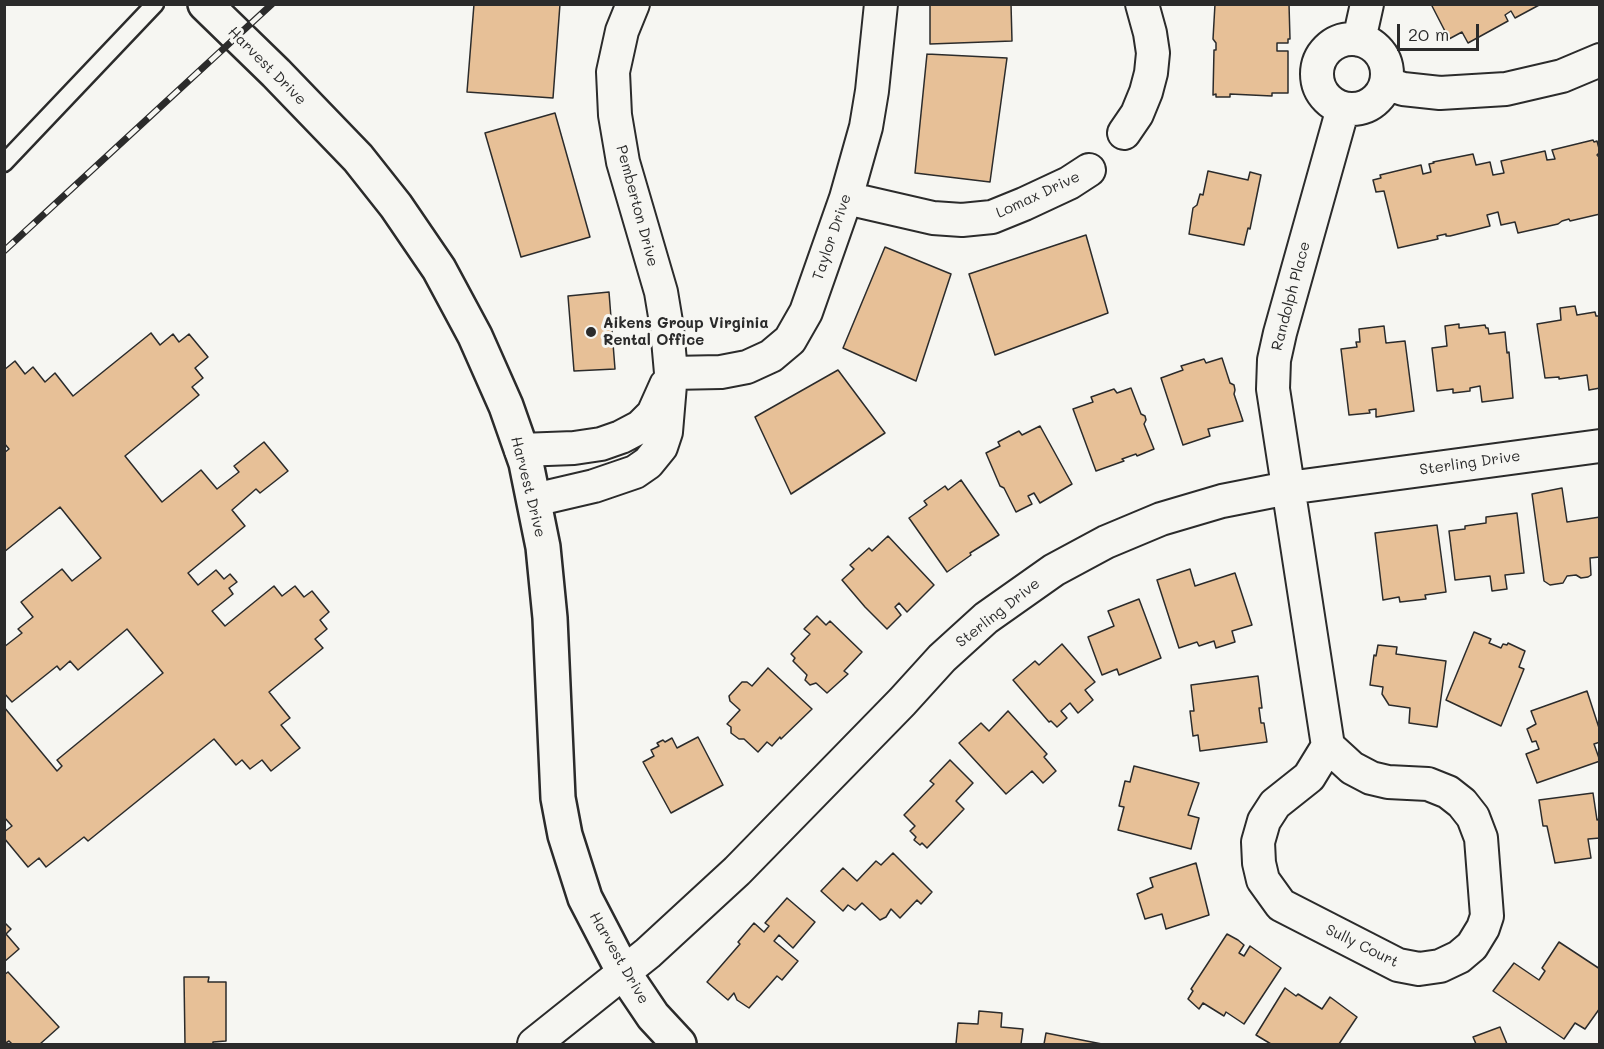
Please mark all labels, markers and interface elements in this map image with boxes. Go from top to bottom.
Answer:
scale bar [1400,12,1482,50]
text: 20 m [1408,22,1449,46]
street label: Harvest Drive [224,23,310,109]
street label: Pemberton Drive [612,143,662,269]
street label: Lomax Drive [993,168,1083,222]
street label: Taylor Drive [809,191,855,283]
street label: Randolph Place [1268,239,1314,353]
place label: Aikens Group Virginia Rental Office [603,314,769,349]
marker: Aikens Group Virginia Rental Office [584,325,598,339]
street label: Harvest Drive [507,435,549,539]
street label: Sterling Drive [1418,447,1522,479]
street label: Sterling Drive [952,575,1044,651]
street label: Harvest Drive [585,909,653,1007]
street label: Sully Court [1323,921,1401,971]

